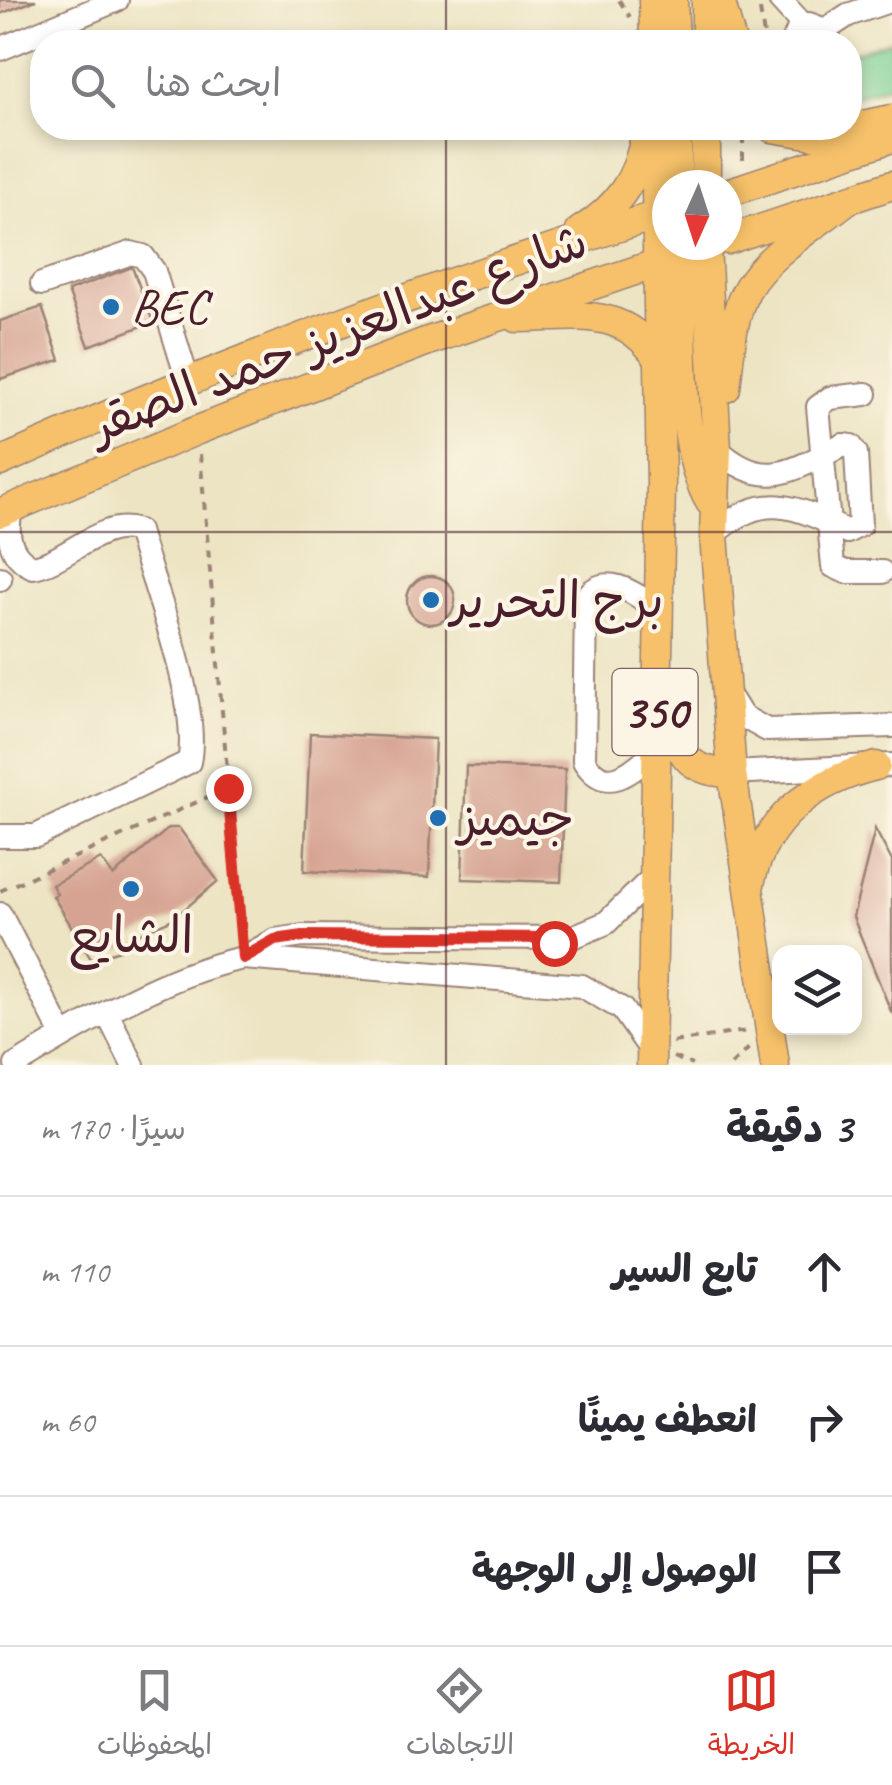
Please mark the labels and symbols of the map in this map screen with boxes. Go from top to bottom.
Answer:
north arrow [652,170,742,260]
street label: شارع عبدالعزيز حمد الصقر [76,209,597,461]
place label: BEC [131,276,213,339]
marker: BEC [100,296,122,318]
place label: برج التحرير [447,569,664,634]
marker: برج التحرير [420,589,442,611]
road number: 350 [612,669,698,755]
route end [206,766,252,812]
place label: جيميز [454,787,574,850]
marker: جيميز [427,807,449,829]
marker: الشايع [120,878,142,900]
place label: الشايع [68,904,194,971]
route start [532,921,578,967]

